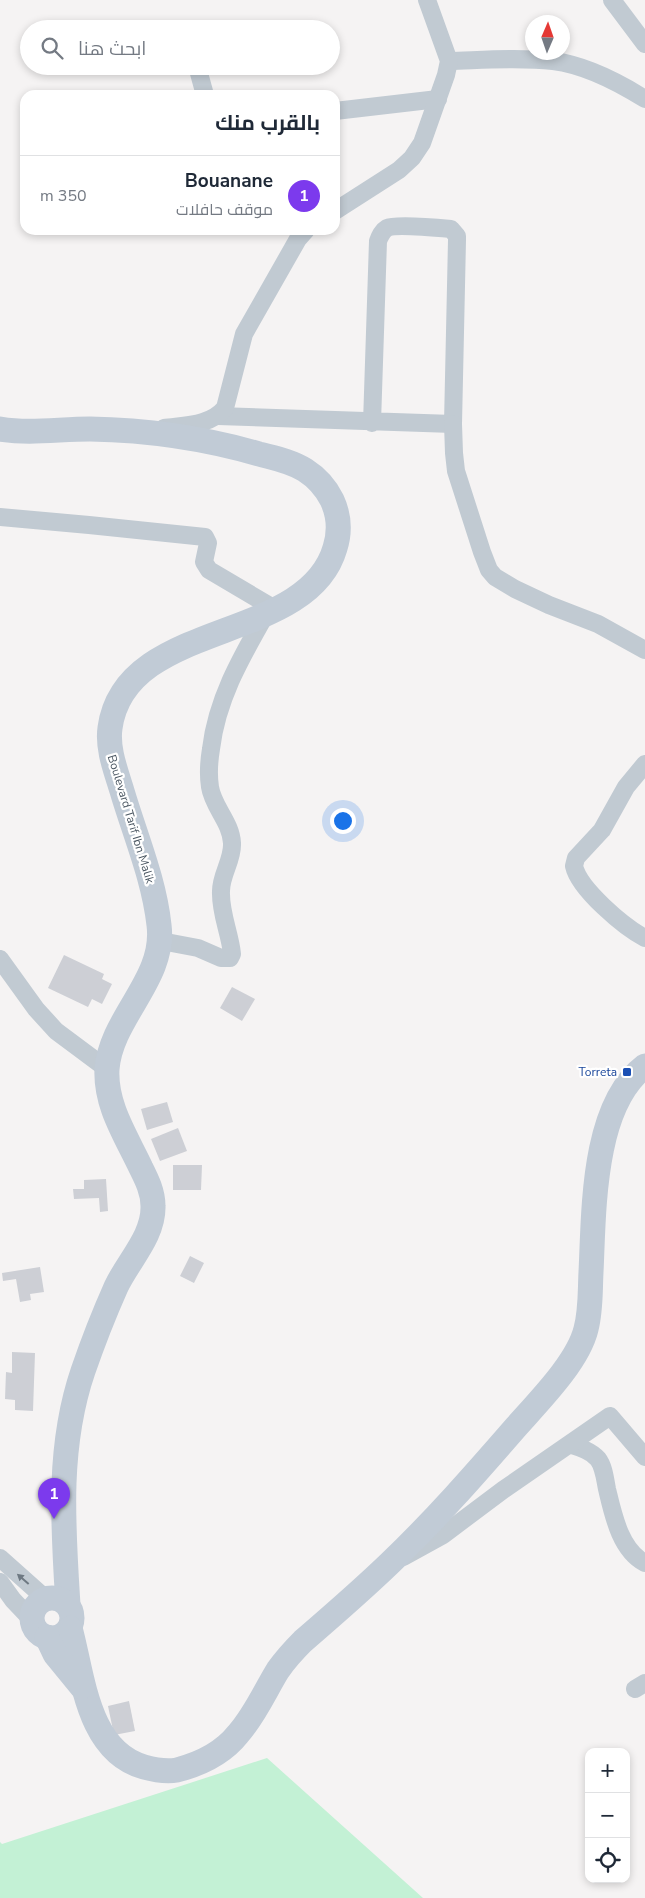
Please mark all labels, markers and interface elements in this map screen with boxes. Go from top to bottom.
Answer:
north arrow [525,15,570,60]
search box [20,20,340,75]
icon: search [38,34,66,62]
text: ابحث هنا [78,36,146,62]
text: بالقرب منك [215,109,320,137]
text: Bouanane [185,168,273,194]
text: 350 m [40,185,87,207]
text: 1 [299,185,309,207]
text: موقف حافلات [176,199,273,221]
street label: Boulevard Tarif Ibn Malik [104,753,158,886]
your location [330,808,356,834]
place label: Torreta [579,1064,617,1080]
marker: Torreta [621,1066,633,1078]
pin: 1 [38,1478,70,1519]
one-way arrow [17,1573,29,1585]
map controls [585,1748,630,1883]
button: + [585,1748,630,1793]
button: − [585,1793,630,1838]
button: locate [585,1838,630,1883]

